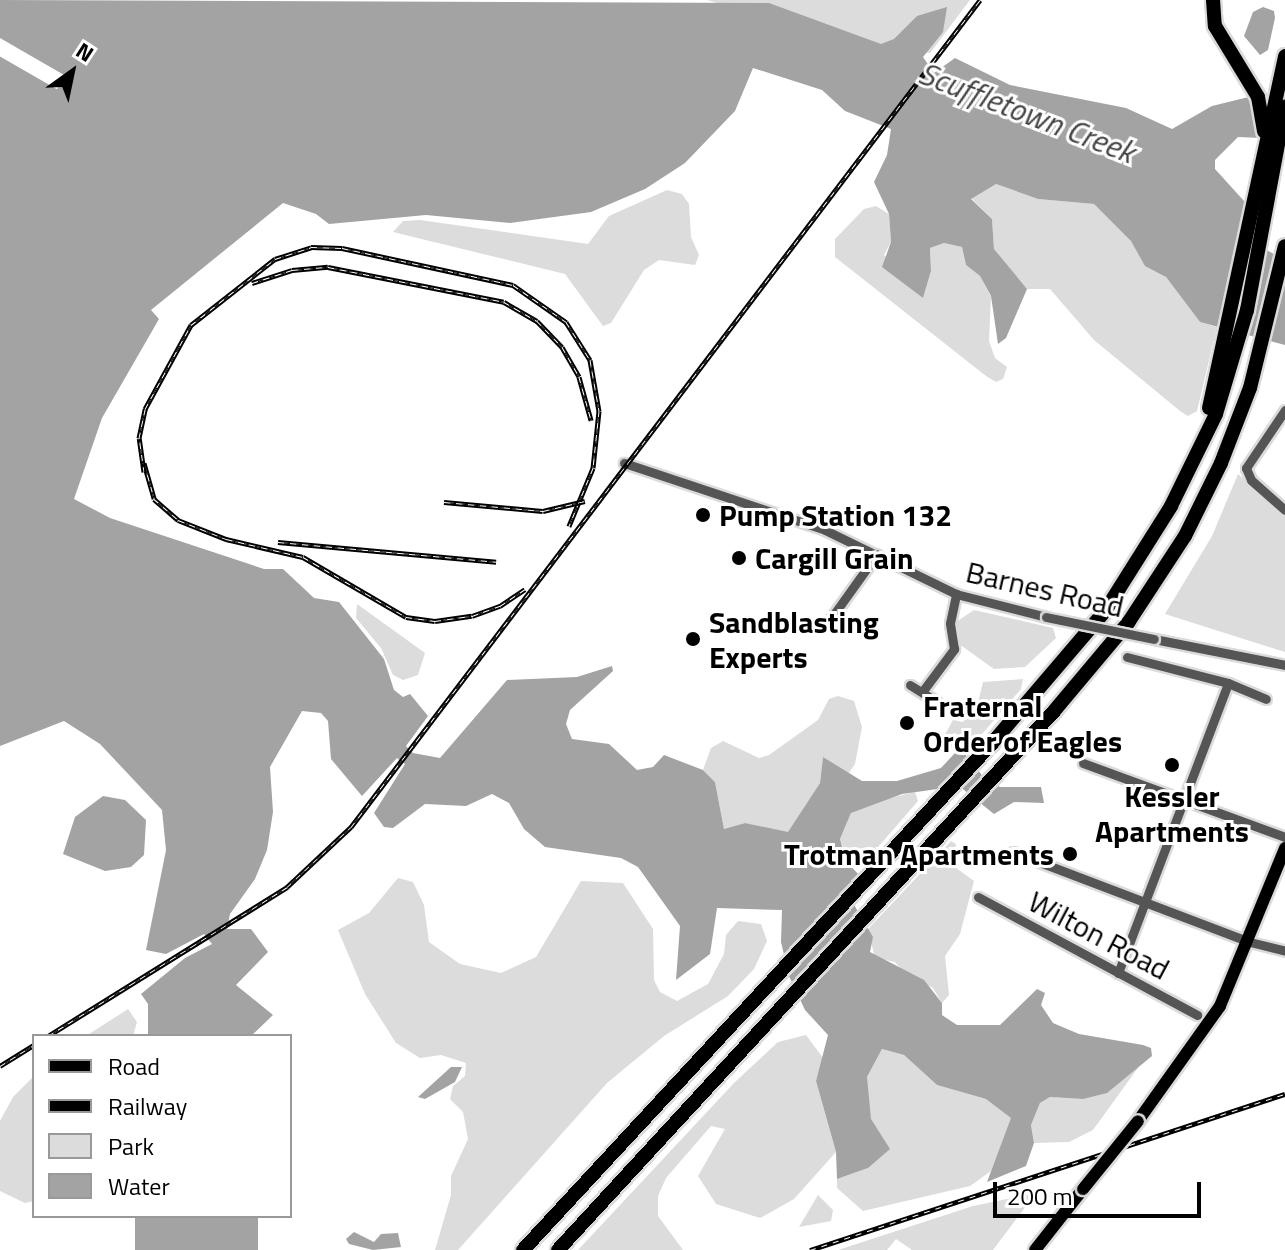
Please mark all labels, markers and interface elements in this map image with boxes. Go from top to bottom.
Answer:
north arrow [32,32,112,112]
text: N [69,33,101,70]
water label: Scuffletown Creek [914,53,1140,171]
place label: Pump Station 132 [719,497,952,533]
marker: Pump Station 132 [694,506,712,524]
place label: Cargill Grain [755,540,913,576]
marker: Cargill Grain [730,549,748,567]
street label: Barnes Road [963,553,1127,625]
place label: Sandblasting Experts [709,604,879,674]
marker: Sandblasting Experts [684,630,702,648]
place label: Fraternal Order of Eagles [923,688,1122,758]
marker: Fraternal Order of Eagles [898,714,916,732]
marker: Kessler Apartments [1163,756,1181,774]
place label: Kessler Apartments [1095,778,1249,848]
place label: Trotman Apartments [784,836,1054,872]
marker: Trotman Apartments [1061,845,1079,863]
street label: Wilton Road [1023,883,1175,987]
legend [32,1034,292,1218]
text: Road [108,1048,160,1084]
text: Railway [108,1088,187,1124]
text: Park [108,1128,154,1164]
scale bar [997,1166,1205,1216]
text: Water [108,1168,170,1204]
text: 200 m [1007,1178,1073,1214]

